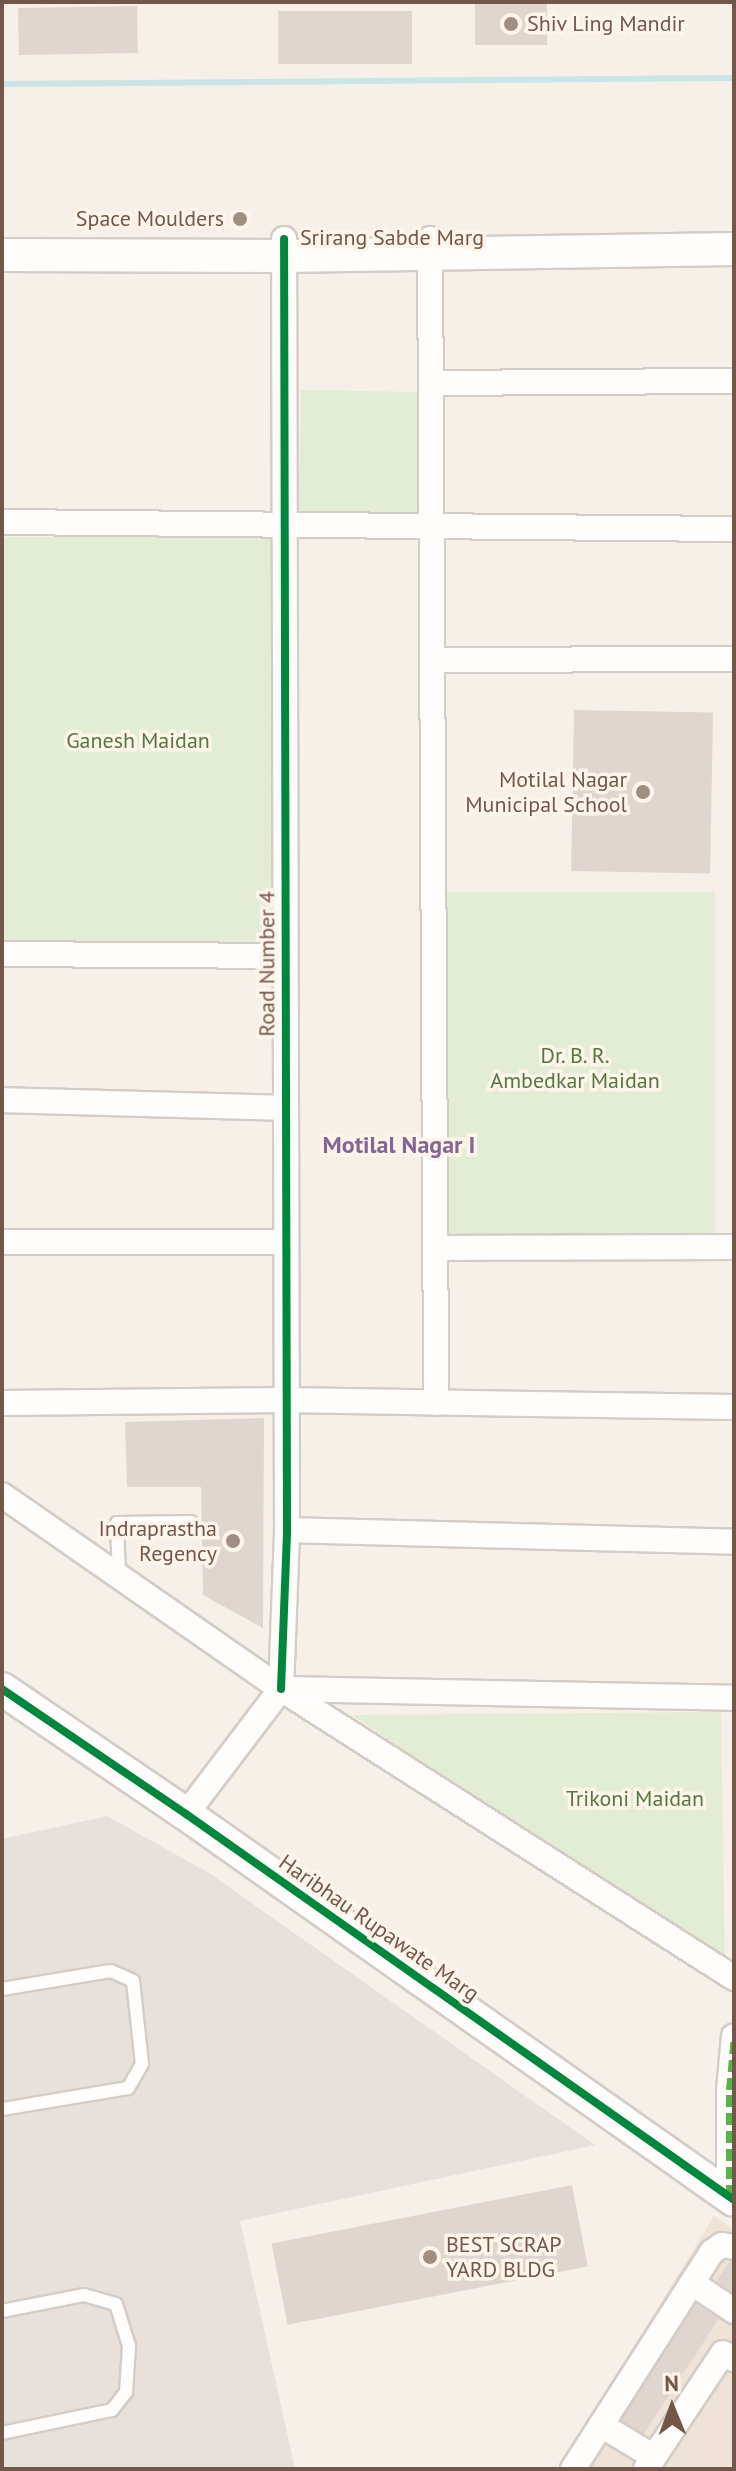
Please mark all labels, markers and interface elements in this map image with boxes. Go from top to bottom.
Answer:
place label: Shiv Ling Mandir [527,11,686,37]
marker: Shiv Ling Mandir [502,15,520,33]
place label: Space Moulders [76,206,224,232]
marker: Space Moulders [231,210,249,228]
street label: Srirang Sabde Marg [300,225,484,251]
park label: Ganesh Maidan [66,728,210,754]
place label: Motilal Nagar Municipal School [465,766,627,818]
marker: Motilal Nagar Municipal School [634,783,652,801]
street label: Road Number 4 [254,891,280,1037]
park label: Dr. B. R. Ambedkar Maidan [490,1042,660,1094]
district label: Motilal Nagar I [323,1131,475,1159]
place label: Indraprastha Regency [98,1515,217,1566]
marker: Indraprastha Regency [224,1532,242,1550]
park label: Trikoni Maidan [566,1786,704,1812]
street label: Haribhau Rupawate Marg [274,1849,484,2007]
place label: BEST SCRAP YARD BLDG [446,2231,562,2282]
marker: BEST SCRAP YARD BLDG [421,2248,439,2266]
north arrow [632,2367,712,2447]
text: N [664,2369,679,2397]

